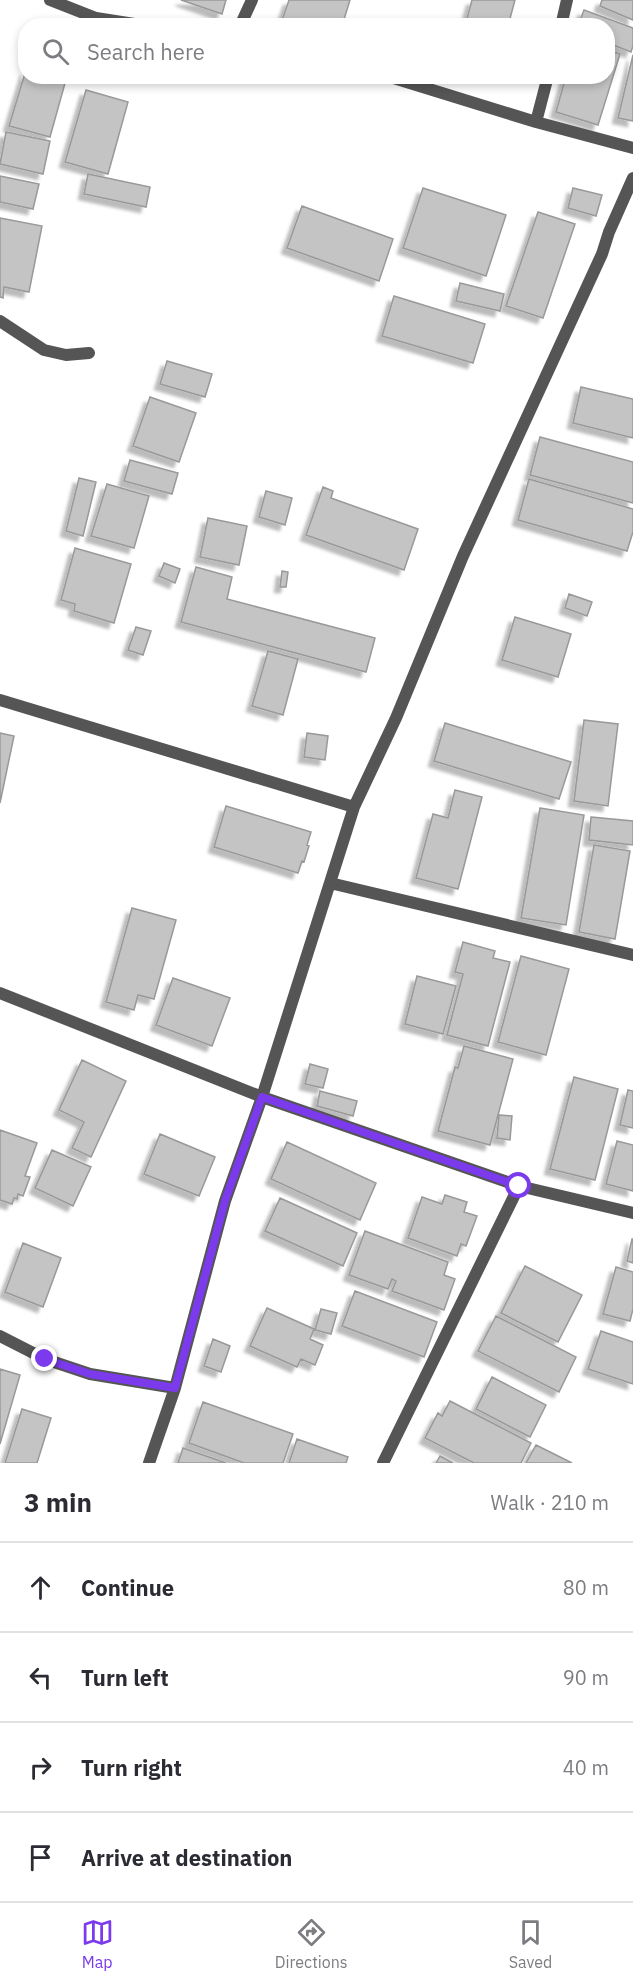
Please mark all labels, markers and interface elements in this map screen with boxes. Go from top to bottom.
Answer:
search box [18,18,615,84]
icon: search [39,35,72,68]
text: Search here [87,37,205,66]
route start [505,1172,531,1198]
route end [31,1345,57,1371]
text: 3 min [24,1485,92,1519]
text: Walk · 210 m [491,1489,609,1516]
icon: ahead [24,1571,57,1604]
text: Continue [81,1573,174,1602]
text: 80 m [563,1574,609,1601]
icon: left [24,1661,57,1694]
text: Turn left [81,1663,169,1692]
text: 90 m [563,1664,609,1691]
icon: right [24,1751,57,1784]
text: Turn right [81,1753,182,1782]
text: 40 m [563,1754,609,1781]
icon: arrive [24,1841,57,1874]
text: Arrive at destination [81,1843,292,1872]
tab: Map [81,1916,114,1972]
tab: Directions [275,1916,348,1972]
tab: Saved [509,1916,552,1972]

